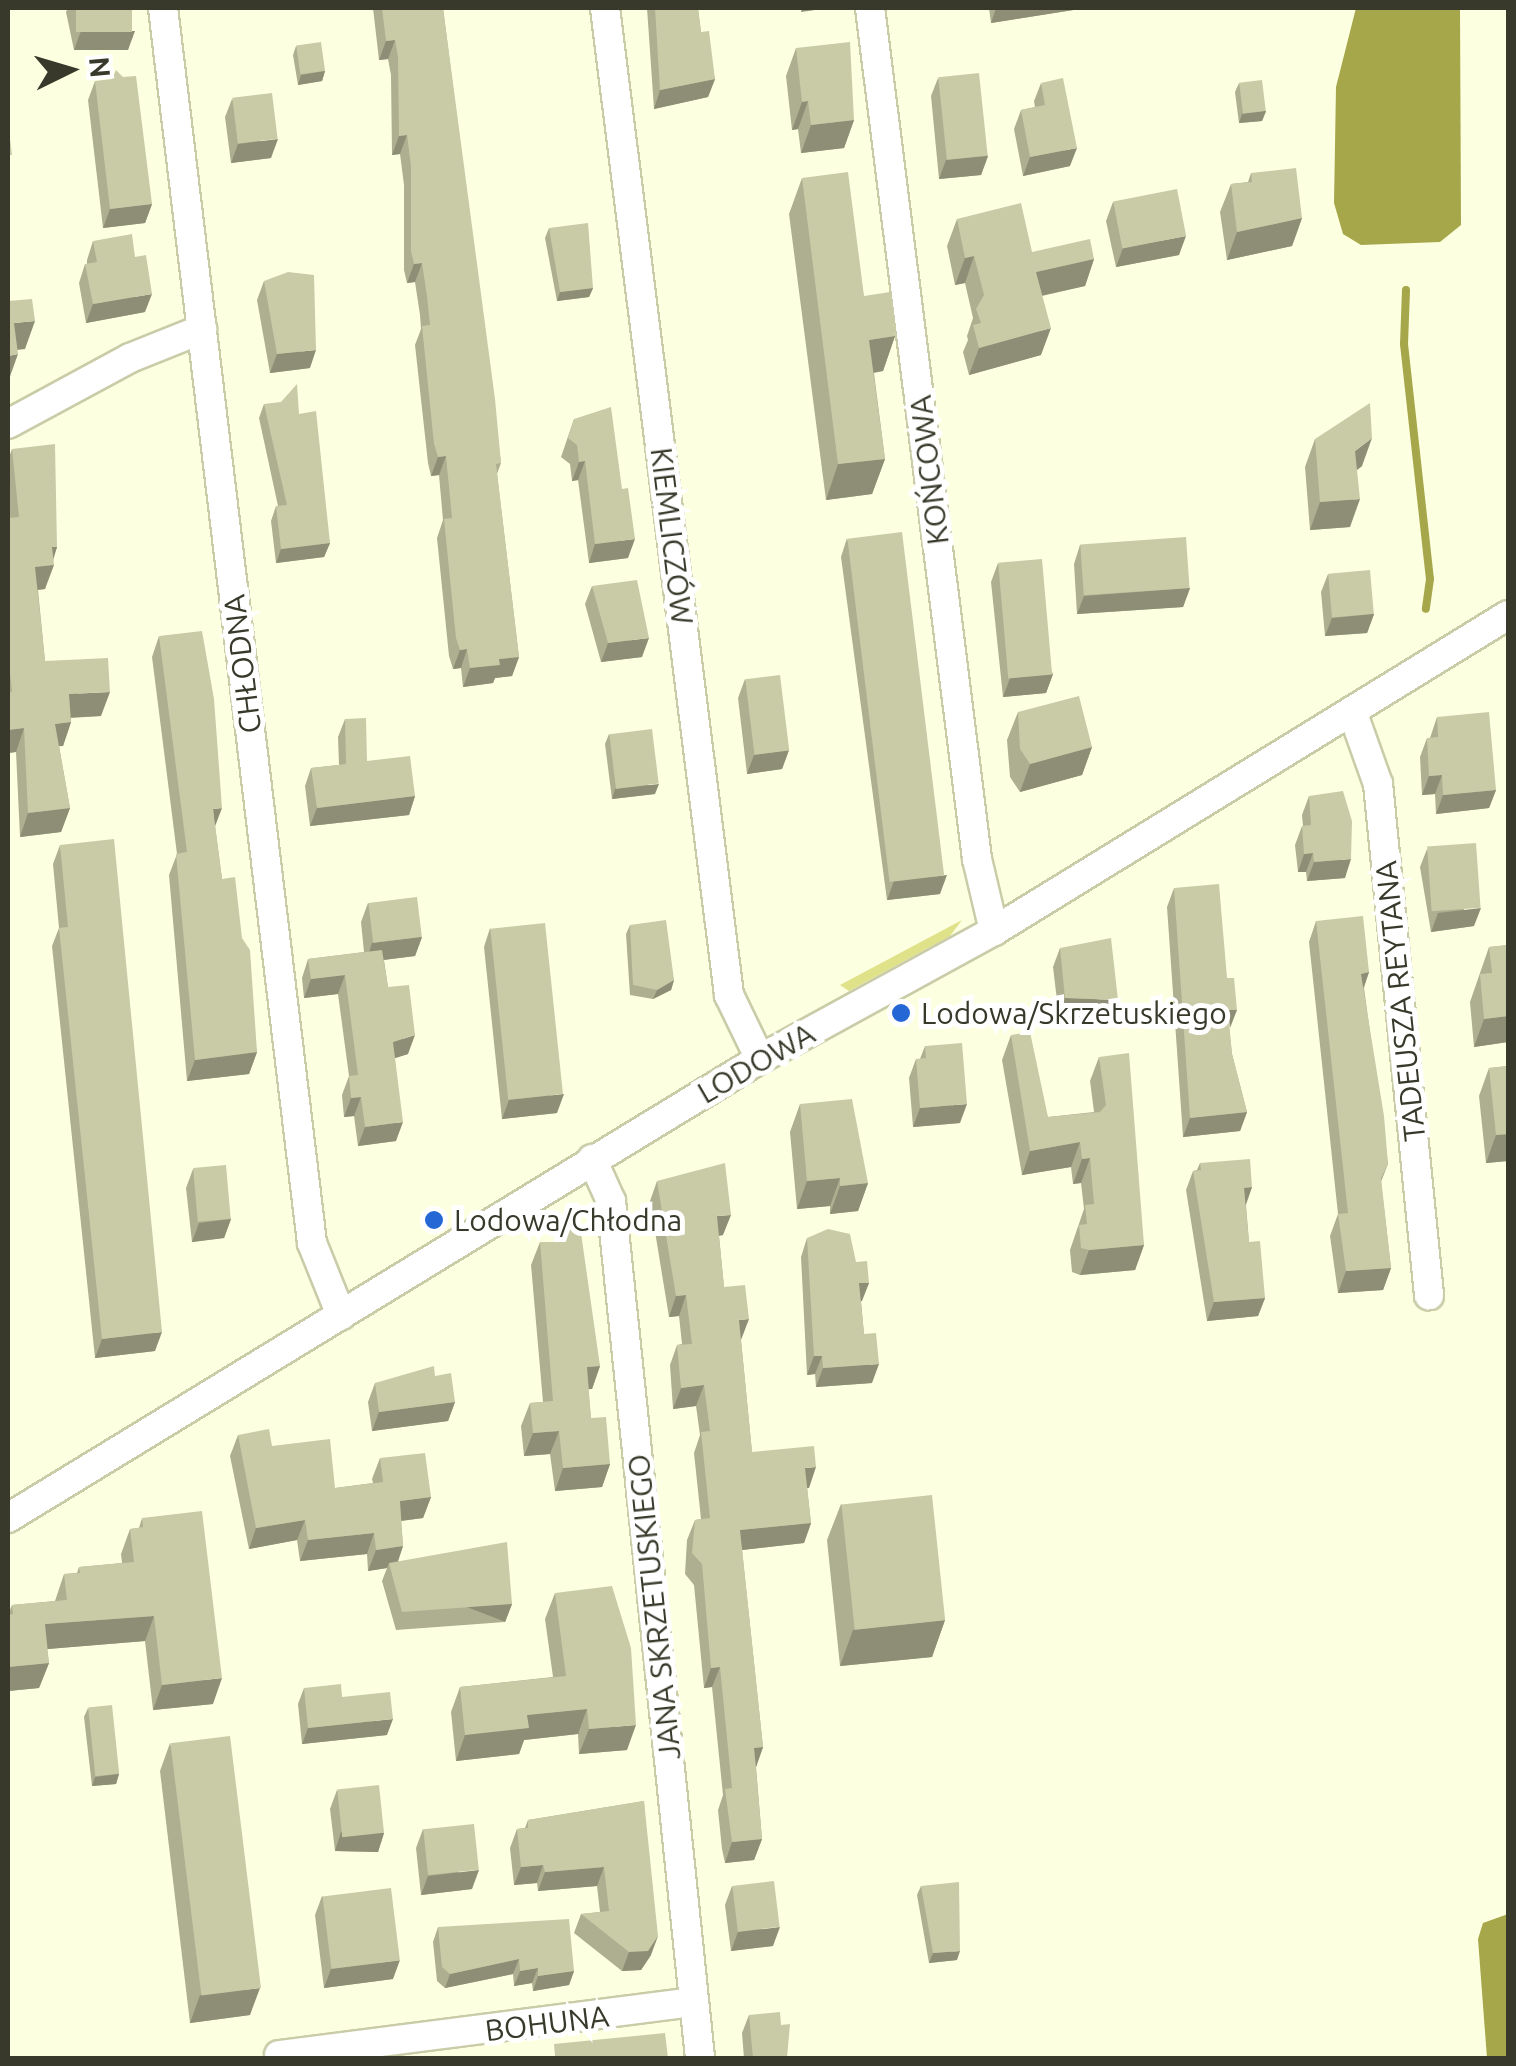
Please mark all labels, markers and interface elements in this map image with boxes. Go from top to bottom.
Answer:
north arrow [20,20,120,120]
text: N [84,56,117,79]
street label: KOŃCOWA [902,393,956,547]
street label: KIEMLICZÓW [643,445,701,627]
street label: CHŁODNA [216,593,268,735]
street label: TADEUSZA REYTANA [1367,859,1433,1143]
place label: Lodowa/Skrzetuskiego [921,995,1227,1031]
marker: Lodowa/Skrzetuskiego [890,1002,912,1024]
street label: LODOWA [691,1015,821,1111]
place label: Lodowa/Chłodna [454,1202,682,1238]
marker: Lodowa/Chłodna [423,1209,445,1231]
street label: JANA SKRZETUSKIEGO [620,1452,688,1762]
street label: BOHUNA [483,1998,611,2048]

